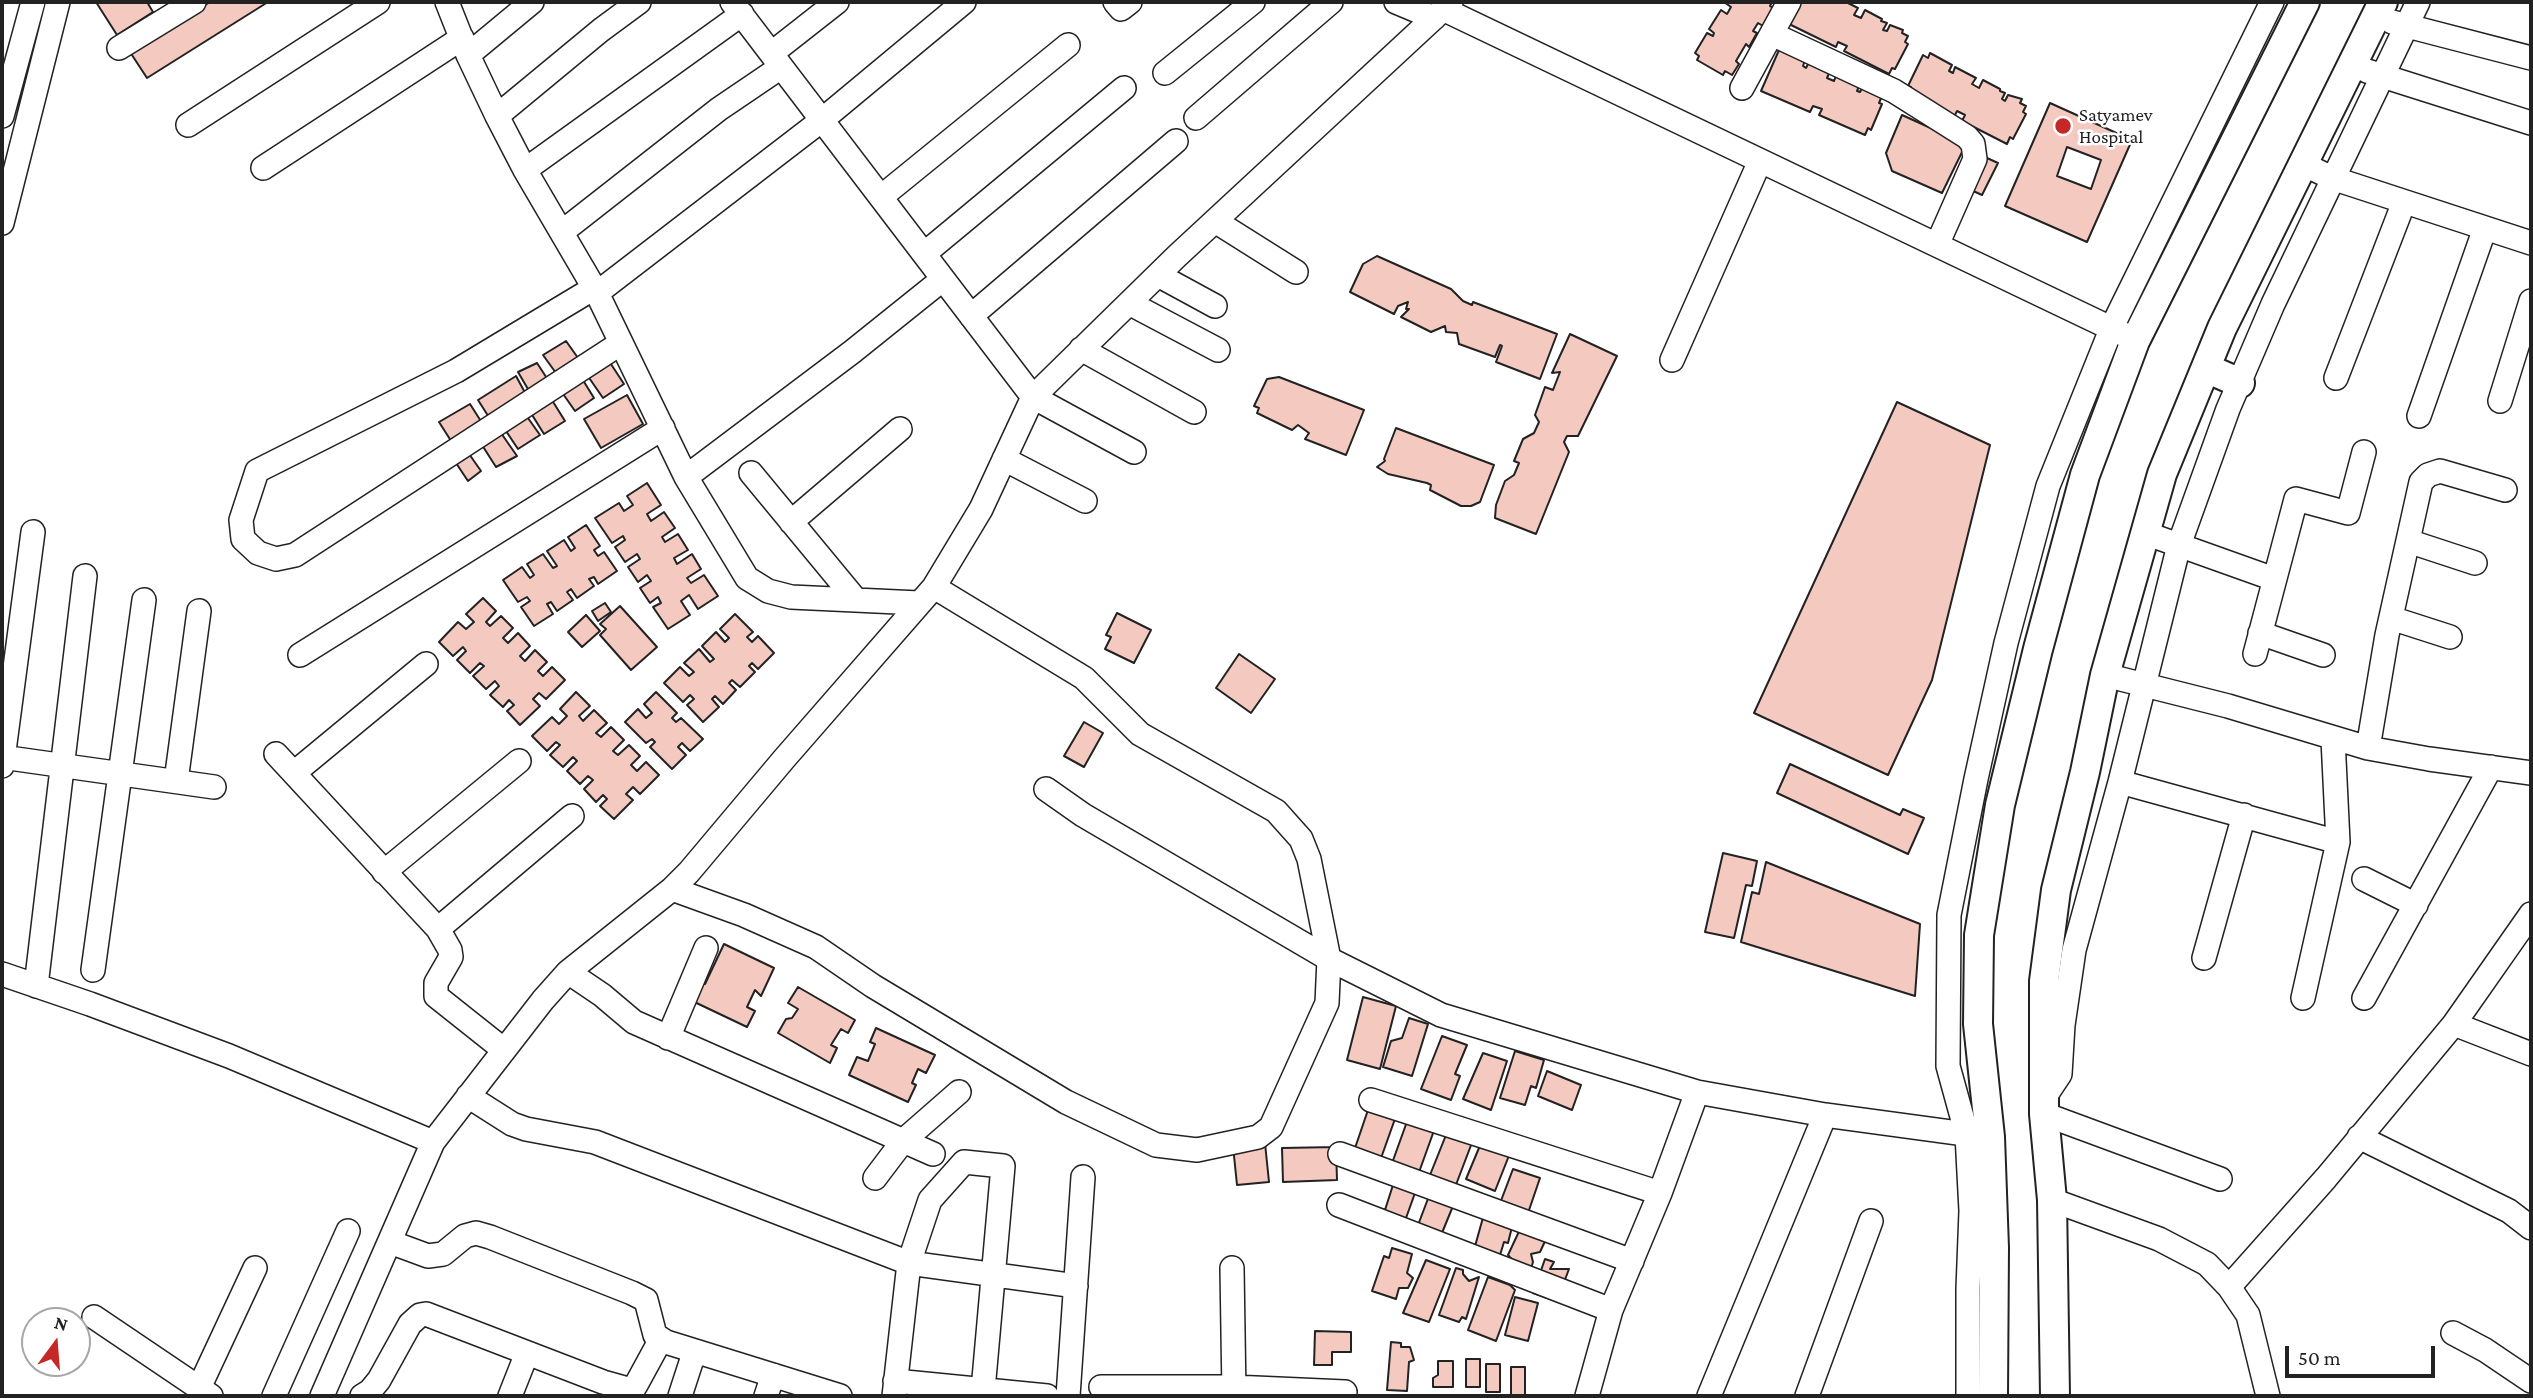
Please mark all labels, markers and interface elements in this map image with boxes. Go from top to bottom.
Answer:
place label: Satyamev Hospital [2079,104,2153,148]
marker: Satyamev Hospital [2053,116,2073,136]
north arrow [21,1307,91,1377]
text: N [52,1311,70,1335]
scale bar [2288,1332,2438,1376]
text: 50 m [2298,1346,2341,1370]

